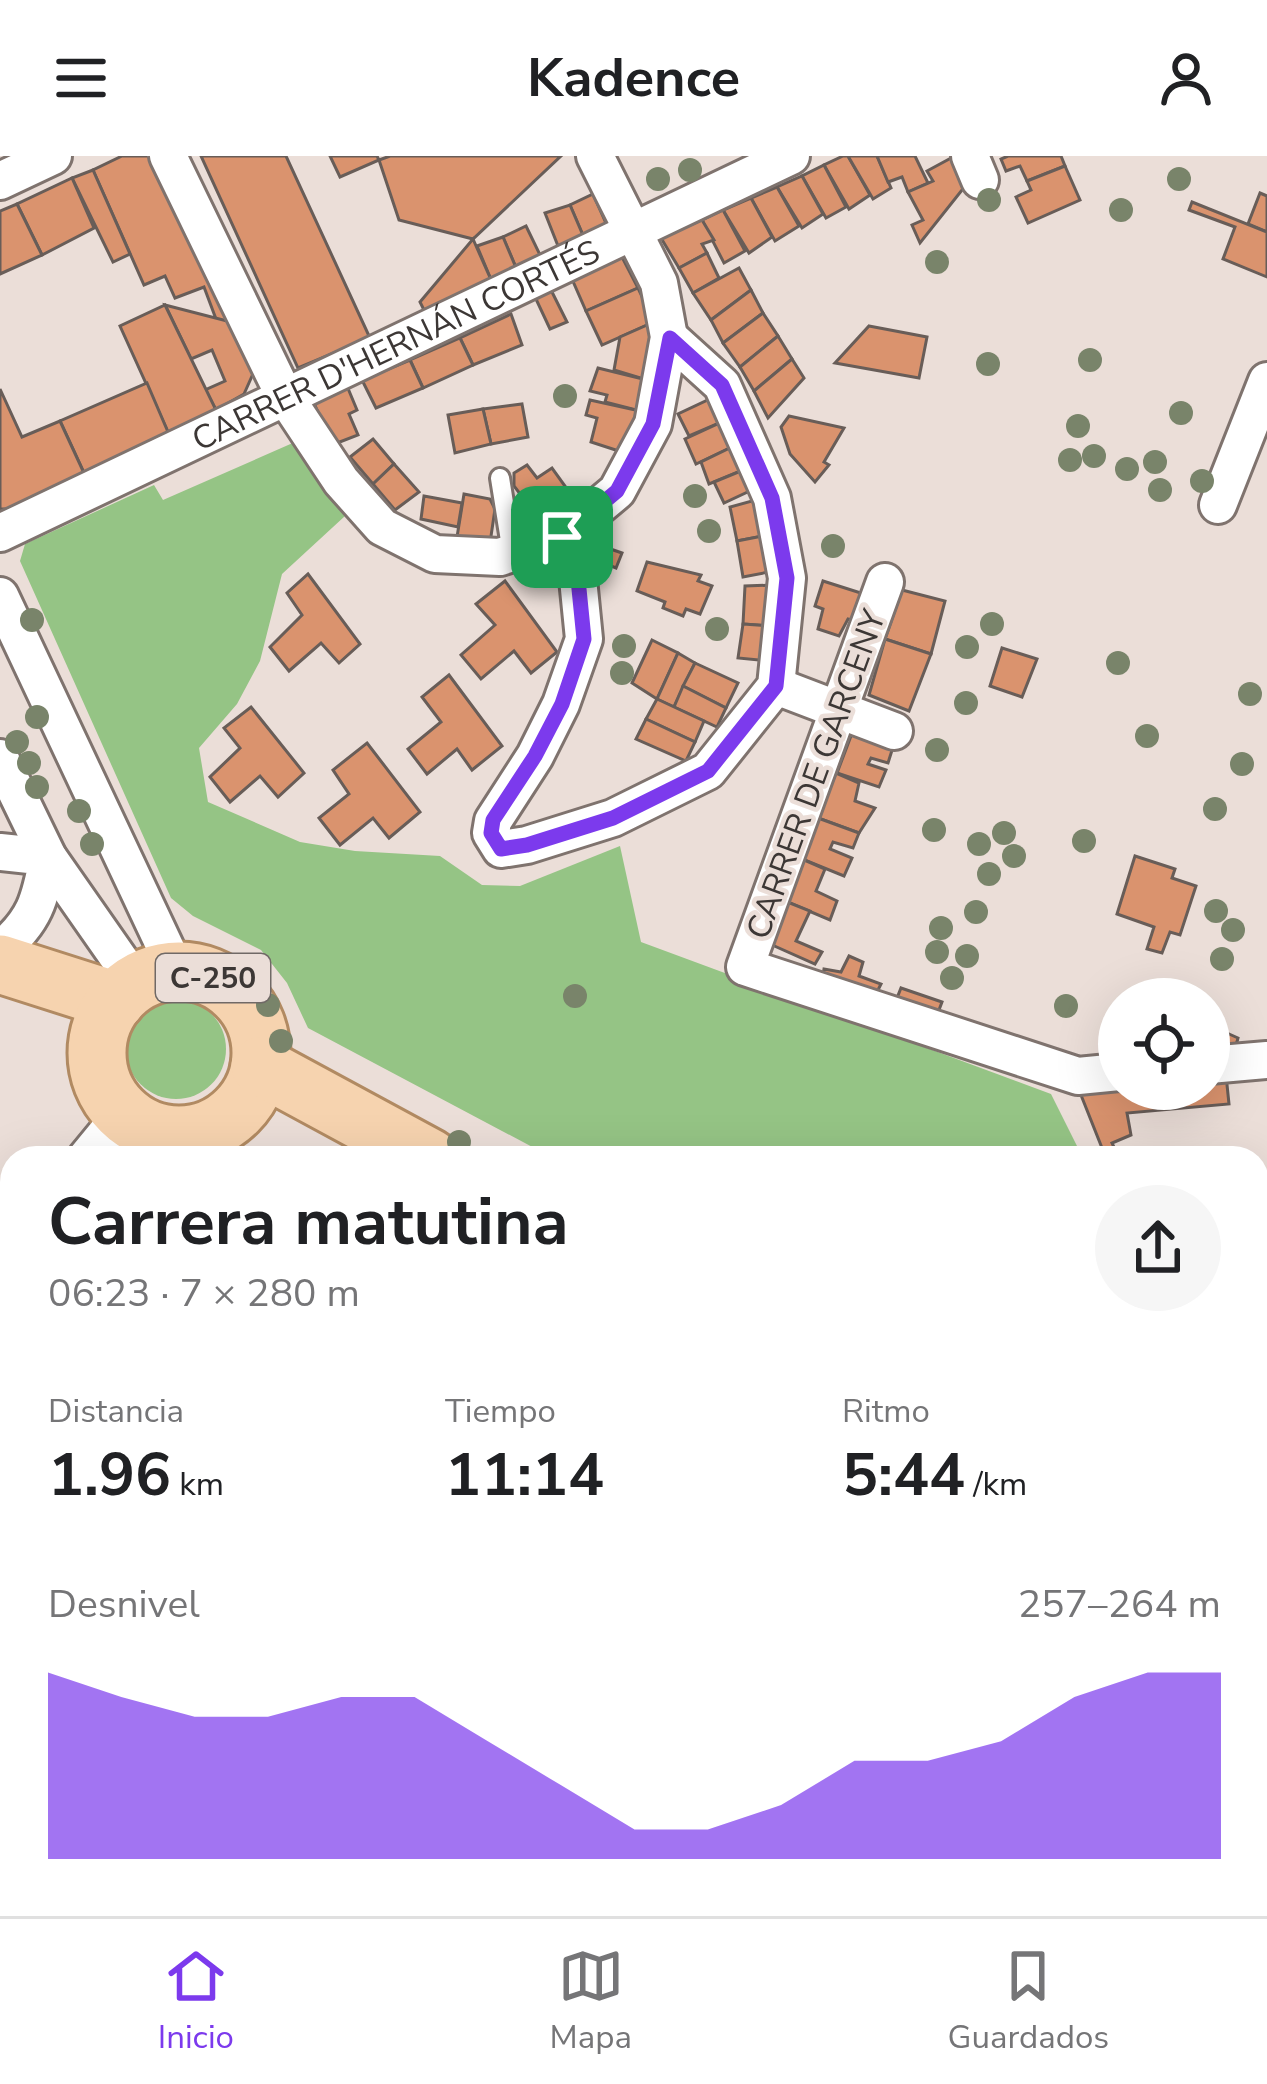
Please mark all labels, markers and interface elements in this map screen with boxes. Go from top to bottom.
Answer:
text: Kadence [527,41,740,115]
icon: menu [48,45,114,111]
icon: person [1153,45,1219,111]
street label: CARRER D'HERNÁN CORTÉS [185,230,607,462]
pin [511,486,613,588]
icon: arrive [529,504,595,570]
street label: CARRER DE GARCENY [736,602,897,945]
road number: C-250 [156,954,270,1002]
map controls [1098,978,1230,1110]
button: locate [1098,978,1230,1110]
text: Carrera matutina [48,1177,569,1267]
button: share [1095,1185,1221,1311]
text: 06:23 · 7 × 280 m [48,1267,360,1320]
text: Distancia [48,1389,184,1434]
text: Tiempo [445,1389,556,1434]
text: Ritmo [842,1389,930,1434]
text: 1.96 [48,1434,171,1516]
text: 11:14 [445,1434,604,1516]
text: 5:44 [842,1434,965,1516]
text: km [171,1462,224,1507]
text: /km [965,1462,1027,1507]
text: Desnivel [48,1578,200,1631]
text: 257–264 m [1018,1578,1221,1631]
tab: Inicio [158,1943,234,2060]
tab: Mapa [549,1943,632,2060]
tab: Guardados [947,1943,1109,2060]

